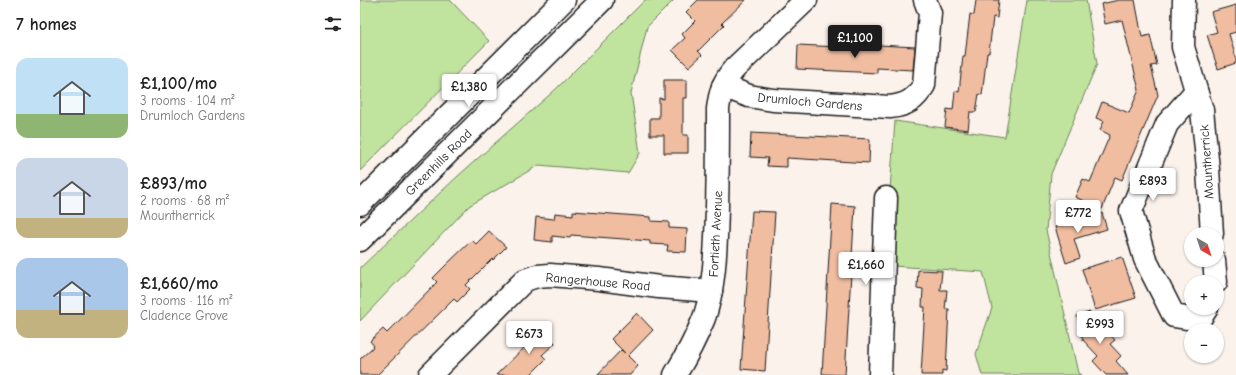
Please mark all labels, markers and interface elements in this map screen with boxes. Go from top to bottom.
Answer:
icon: filters [322,13,344,35]
text: 7 homes [16,15,77,34]
pin: £1,100 [822,25,888,59]
text: £1,100 [837,30,873,45]
icon: home [48,74,96,122]
text: £1,100/mo [140,74,217,93]
pin: £1,380 [436,74,502,108]
text: £1,380 [451,79,487,94]
street label: Drumloch Gardens [757,89,863,114]
text: 3 rooms · 104 m² [140,93,234,108]
text: Drumloch Gardens [140,108,245,123]
street label: Mountherrick [1196,124,1217,200]
street label: Greenhills Road [402,126,475,199]
pin: £893 [1129,168,1177,202]
text: £893 [1139,173,1167,188]
icon: home [48,174,96,222]
text: £893/mo [140,174,207,193]
street label: Fortieth Avenue [706,190,725,278]
text: 2 rooms · 68 m² [140,193,229,208]
pin: £772 [1054,200,1102,234]
text: £772 [1065,205,1091,220]
text: Mountherrick [140,208,215,223]
north arrow [1184,227,1224,267]
map controls [1184,227,1224,363]
pin: £1,660 [833,252,899,286]
text: £1,660 [847,257,885,272]
street label: Rangerhouse Road [545,269,651,294]
icon: home [48,274,96,322]
text: £1,660/mo [140,274,218,293]
button: + [1184,275,1224,315]
text: 3 rooms · 116 m² [140,293,232,308]
text: Cladence Grove [140,308,228,323]
pin: £993 [1076,311,1124,345]
text: £993 [1086,316,1114,331]
pin: £673 [505,321,553,355]
button: − [1184,323,1224,363]
text: £673 [515,326,543,341]

